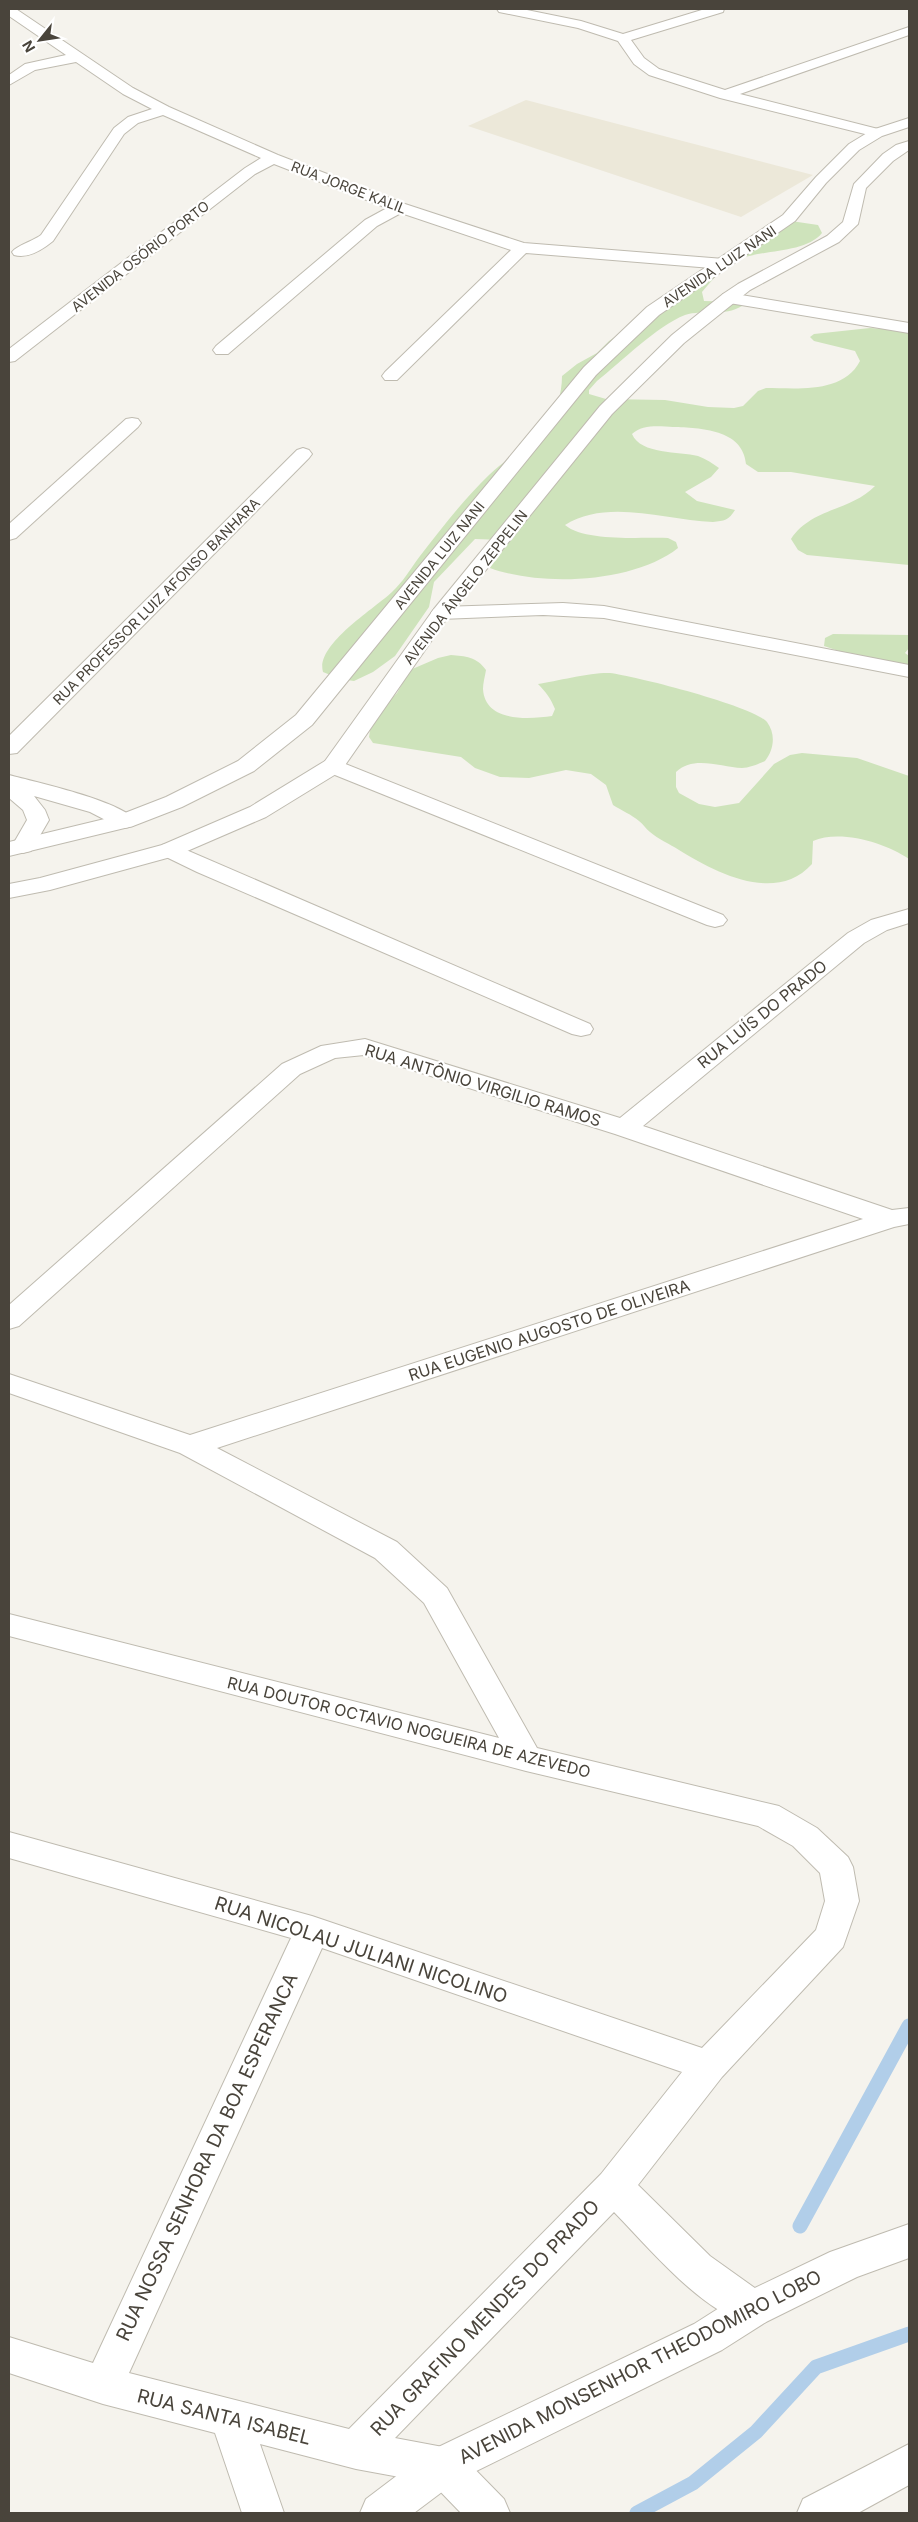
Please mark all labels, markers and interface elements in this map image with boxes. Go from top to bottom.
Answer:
north arrow [15,15,65,65]
text: N [18,38,38,56]
street label: RUA JORGE KALIL [289,157,409,217]
street label: AVENIDA OSÓRIO PORTO [68,197,212,315]
street label: AVENIDA LUIZ NANI [659,222,779,310]
street label: RUA PROFESSOR LUIZ AFONSO BANHARA [49,494,263,708]
street label: AVENIDA LUIZ NANI [390,498,488,612]
street label: AVENIDA ÂNGELO ZEPPELIN [399,506,531,668]
street label: RUA LUÍS DO PRADO [693,956,831,1072]
street label: RUA ANTÔNIO VIRGILIO RAMOS [362,1039,604,1131]
street label: RUA EUGENIO AUGOSTO DE OLIVEIRA [406,1275,692,1385]
street label: RUA DOUTOR OCTAVIO NOGUEIRA DE AZEVEDO [225,1672,593,1782]
street label: RUA NICOLAU JULIANI NICOLINO [212,1892,510,2008]
street label: RUA NOSSA SENHORA DA BOA ESPERANCA [111,1969,303,2345]
street label: RUA GRAFINO MENDES DO PRADO [366,2195,604,2441]
street label: AVENIDA MONSENHOR THEODOMIRO LOBO [455,2265,825,2469]
street label: RUA SANTA ISABEL [135,2384,313,2450]

